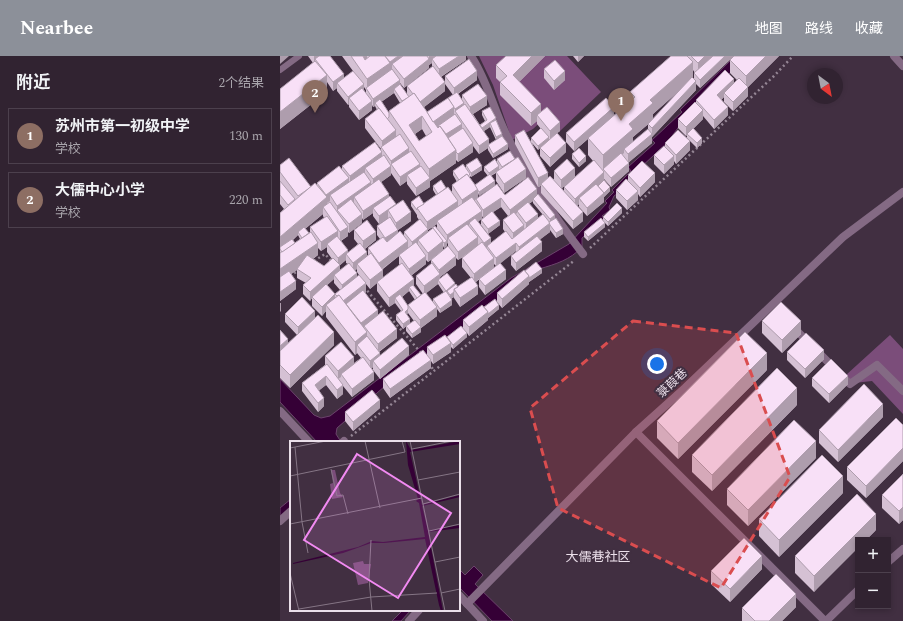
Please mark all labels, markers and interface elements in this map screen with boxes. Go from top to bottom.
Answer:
text: Nearbee [20,14,93,43]
text: 地图 [755,18,783,39]
text: 路线 [805,18,833,39]
text: 收藏 [855,18,883,39]
north arrow [807,68,843,104]
text: 附近 [16,70,50,96]
text: 2个结果 [218,73,264,93]
pin: 2 [302,80,328,113]
pin: 1 [608,88,634,121]
text: 苏州市第一初级中学 [55,115,190,138]
text: 1 [26,126,34,146]
text: 130 m [229,126,263,146]
text: 学校 [55,139,81,159]
text: 大儒中心小学 [55,179,145,202]
text: 2 [26,190,34,210]
text: 220 m [229,190,263,210]
text: 学校 [55,203,81,223]
your location [647,354,667,374]
street label: 菉葭巷 [653,364,692,403]
inset map [290,441,460,611]
map controls [855,537,891,609]
button: + [855,537,891,573]
district label: 大儒巷社区 [565,547,631,567]
button: − [855,573,891,609]

